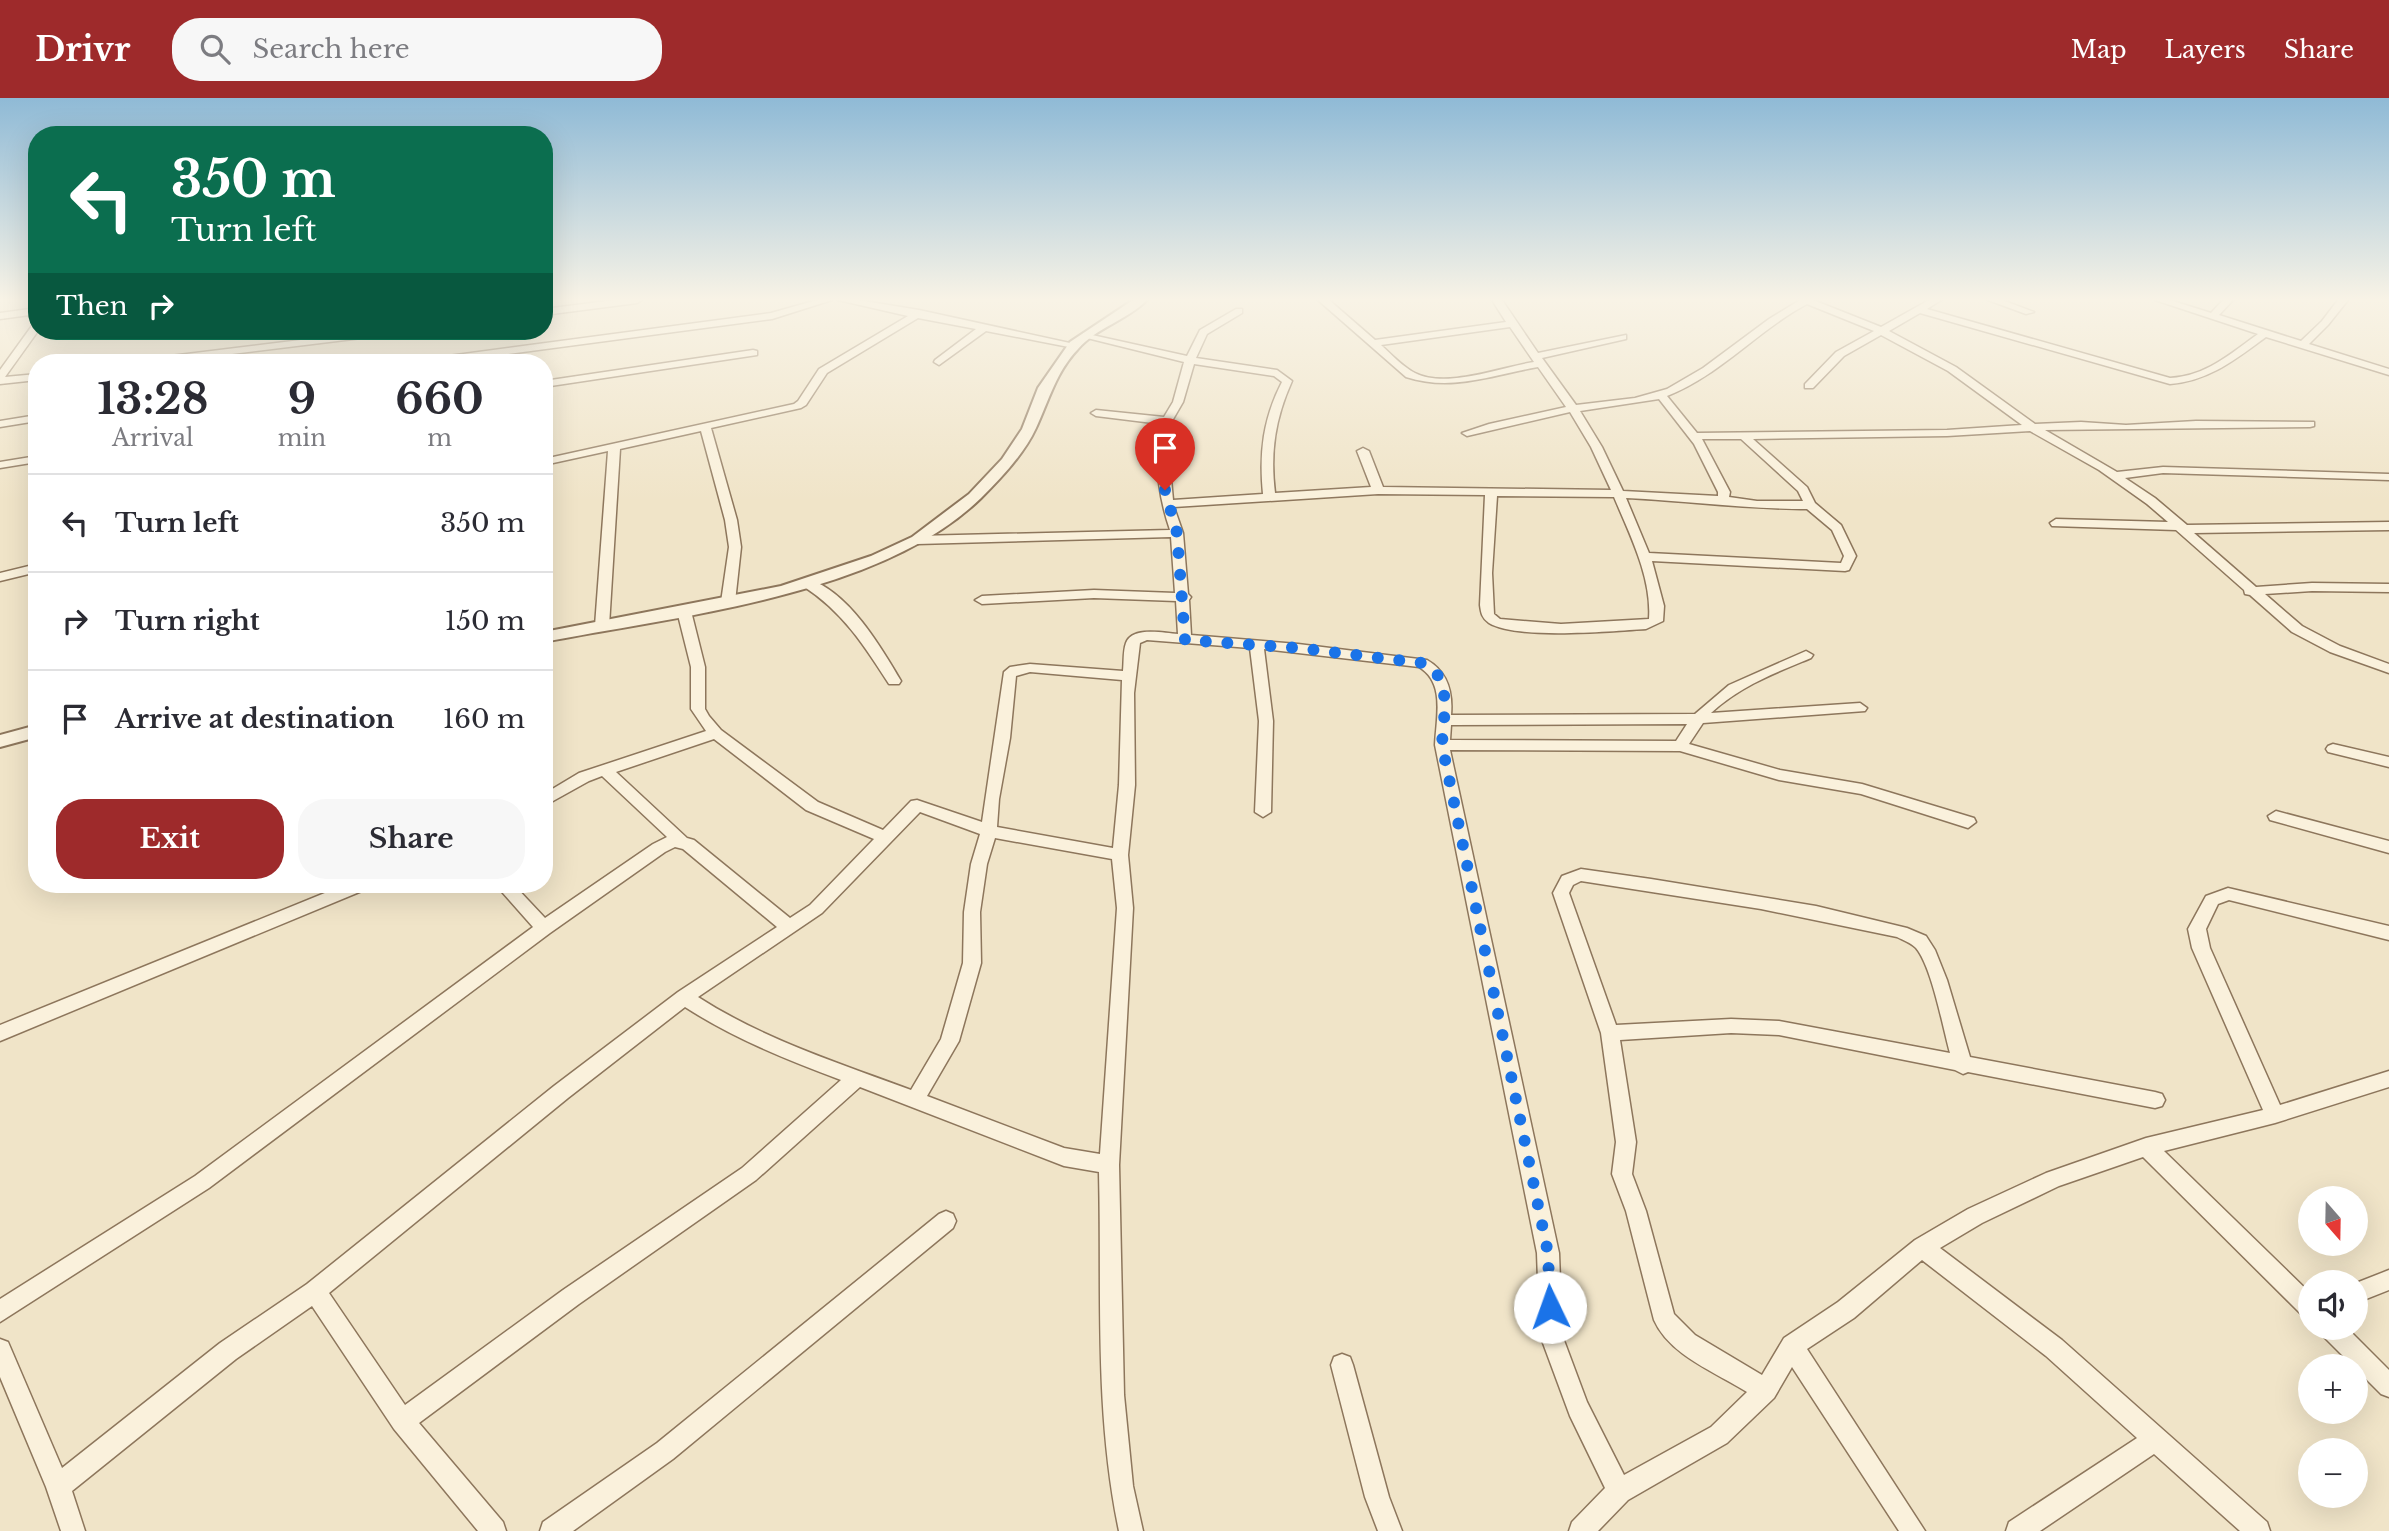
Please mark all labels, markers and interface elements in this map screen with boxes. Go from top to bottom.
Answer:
search box [172,18,662,81]
text: Drivr [35,29,130,70]
icon: search [196,30,234,68]
text: Search here [252,33,410,65]
text: Map [2071,35,2127,64]
text: Layers [2165,35,2246,64]
text: Share [2284,35,2354,64]
text: 350 m [171,149,336,210]
icon: left [56,154,147,245]
text: Turn left [171,210,317,250]
icon: right [142,287,180,325]
text: Then [56,290,128,322]
text: 13:28 [97,373,208,425]
text: 9 [288,373,316,425]
text: 660 [395,373,484,425]
pin [1135,418,1195,490]
text: Arrival [112,424,194,452]
text: min [278,424,326,452]
text: m [427,424,452,452]
icon: arrive [1146,429,1184,467]
icon: left [56,504,94,542]
text: Turn left [115,507,239,539]
text: 350 m [440,507,525,539]
icon: right [56,602,94,640]
text: Turn right [115,605,260,637]
text: 150 m [445,605,525,637]
icon: arrive [56,700,94,738]
text: Arrive at destination [115,703,395,735]
text: 160 m [443,703,525,735]
button: Exit [56,799,284,879]
button: Share [298,799,525,879]
north arrow [2298,1186,2368,1256]
map controls [2298,1186,2368,1508]
position arrow [1513,1270,1587,1344]
button: sound [2298,1270,2368,1340]
button: + [2298,1354,2368,1424]
button: − [2298,1438,2368,1508]

